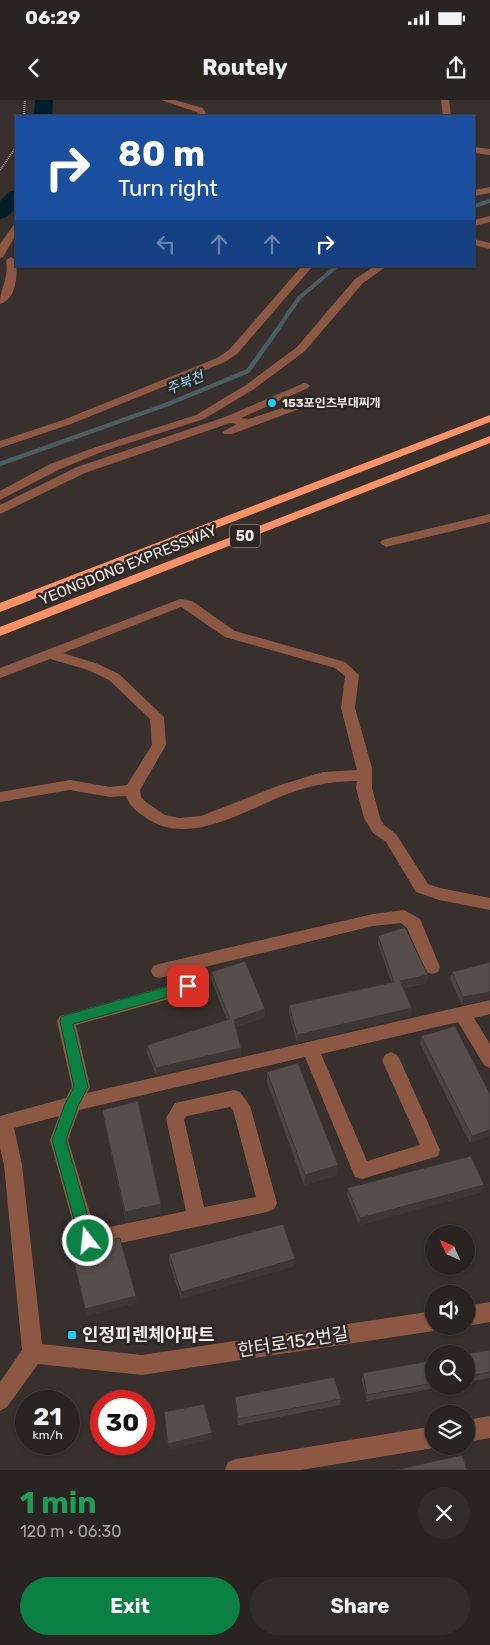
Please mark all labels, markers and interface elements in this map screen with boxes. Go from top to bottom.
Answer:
text: 06:29 [25,6,80,29]
icon: back [20,54,48,82]
text: Routely [202,54,288,81]
icon: share [442,54,470,82]
text: 80 m [118,133,205,175]
icon: right [35,135,100,200]
text: Turn right [118,175,218,202]
icon: left [152,230,180,258]
icon: ahead [205,230,233,258]
icon: ahead [258,230,286,258]
icon: right [311,230,339,258]
water label: 주북천 [164,367,207,398]
place label: 153포인츠부대찌개 [282,396,381,410]
marker: 153포인츠부대찌개 [266,397,278,409]
street label: YEONGDONG EXPRESSWAY [36,521,220,609]
road number: 50 [230,524,260,548]
pin [167,965,209,1007]
icon: arrive [174,972,202,1000]
position arrow [61,1214,113,1266]
north arrow [425,1225,475,1275]
map controls [425,1225,475,1455]
button: sound [425,1285,475,1335]
street label: 한터로152번길 [236,1322,350,1362]
place label: 인정피렌체아파트 [82,1324,214,1346]
marker: 인정피렌체아파트 [66,1329,78,1341]
button: search [425,1345,475,1395]
speed limit sign: 30 [90,1390,155,1455]
text: 21 [33,1402,62,1431]
button: layers [425,1405,475,1455]
text: km/h [33,1428,62,1442]
text: 1 min [20,1485,97,1521]
button: close [418,1487,470,1539]
text: 120 m · 06:30 [20,1522,121,1541]
button: Exit [20,1577,240,1635]
button: Share [250,1577,470,1635]

